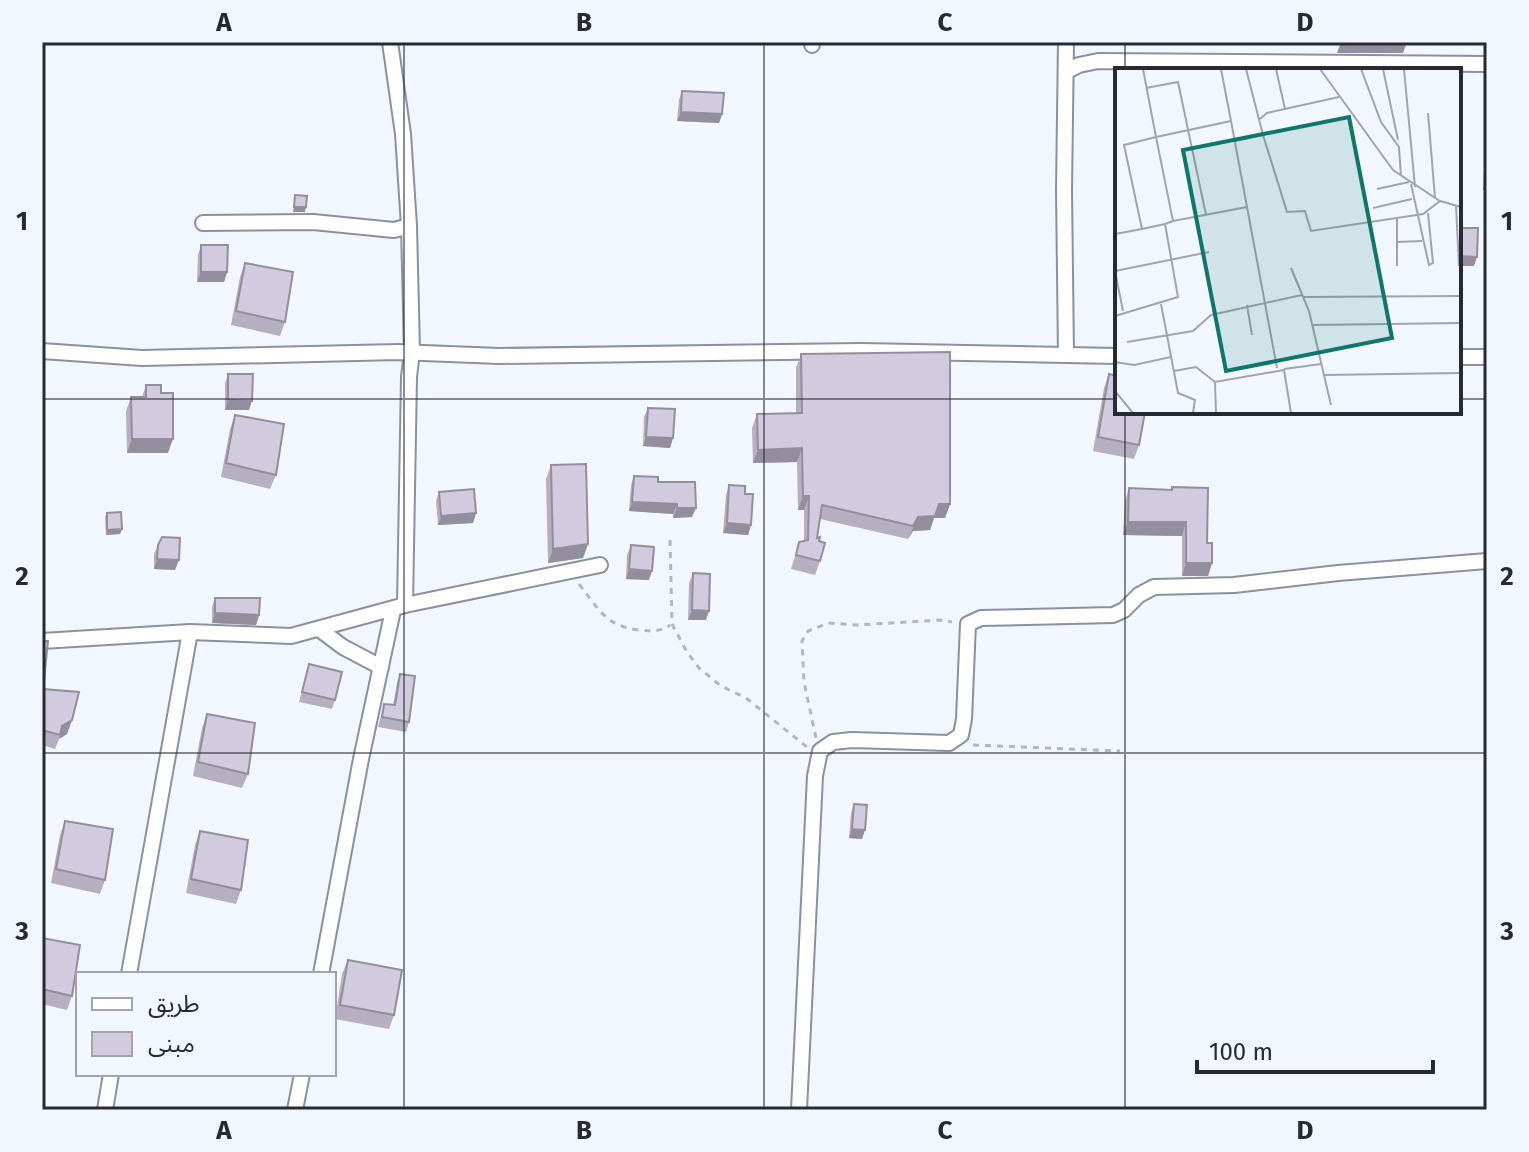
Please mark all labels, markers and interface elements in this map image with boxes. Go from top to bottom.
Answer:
text: A [215,7,232,38]
text: B [576,7,592,38]
text: C [938,7,953,38]
text: D [1297,7,1314,38]
inset map [1115,68,1461,414]
text: 1 [16,206,28,237]
text: 1 [1501,206,1513,237]
text: 2 [15,561,29,592]
text: 2 [1500,561,1514,592]
text: 3 [14,916,29,947]
text: 3 [1499,916,1514,947]
legend [76,972,336,1076]
text: طريق [148,990,200,1019]
scale bar [1197,1024,1433,1074]
text: مبنى [148,1030,195,1058]
text: 100 m [1209,1038,1273,1066]
text: A [215,1115,232,1146]
text: B [576,1115,592,1146]
text: C [938,1115,953,1146]
text: D [1297,1115,1314,1146]

